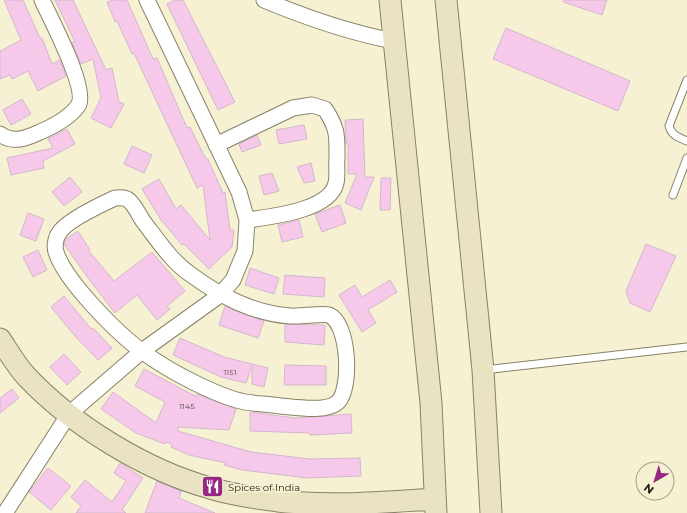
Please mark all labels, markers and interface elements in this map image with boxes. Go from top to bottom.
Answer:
house number: 1151 [223,367,237,377]
house number: 1145 [179,401,195,411]
north arrow [635,461,675,501]
restaurant icon: Spices of India [200,474,226,500]
place label: Spices of India [228,481,300,494]
text: N [641,481,657,497]

